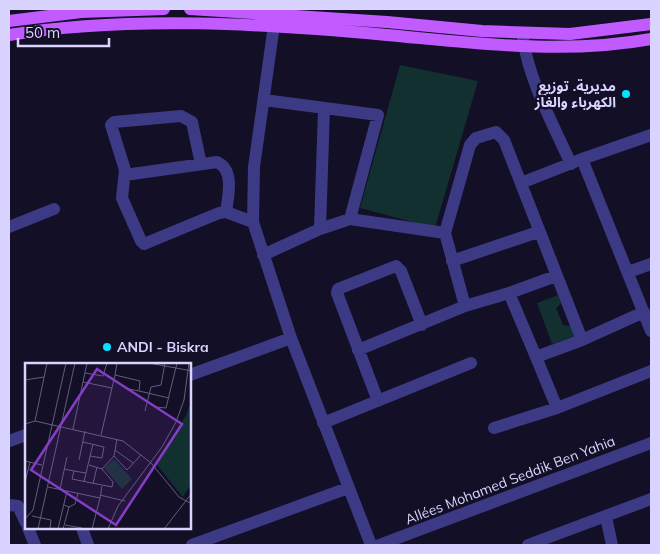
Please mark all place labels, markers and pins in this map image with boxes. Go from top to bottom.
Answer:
place label: مديرية. توزيع الكهرباء والغاز [534,77,616,111]
marker: مديرية. توزيع الكهرباء والغاز [620,88,632,100]
place label: ANDI - Biskra [117,338,209,356]
marker: ANDI - Biskra [101,341,113,353]

